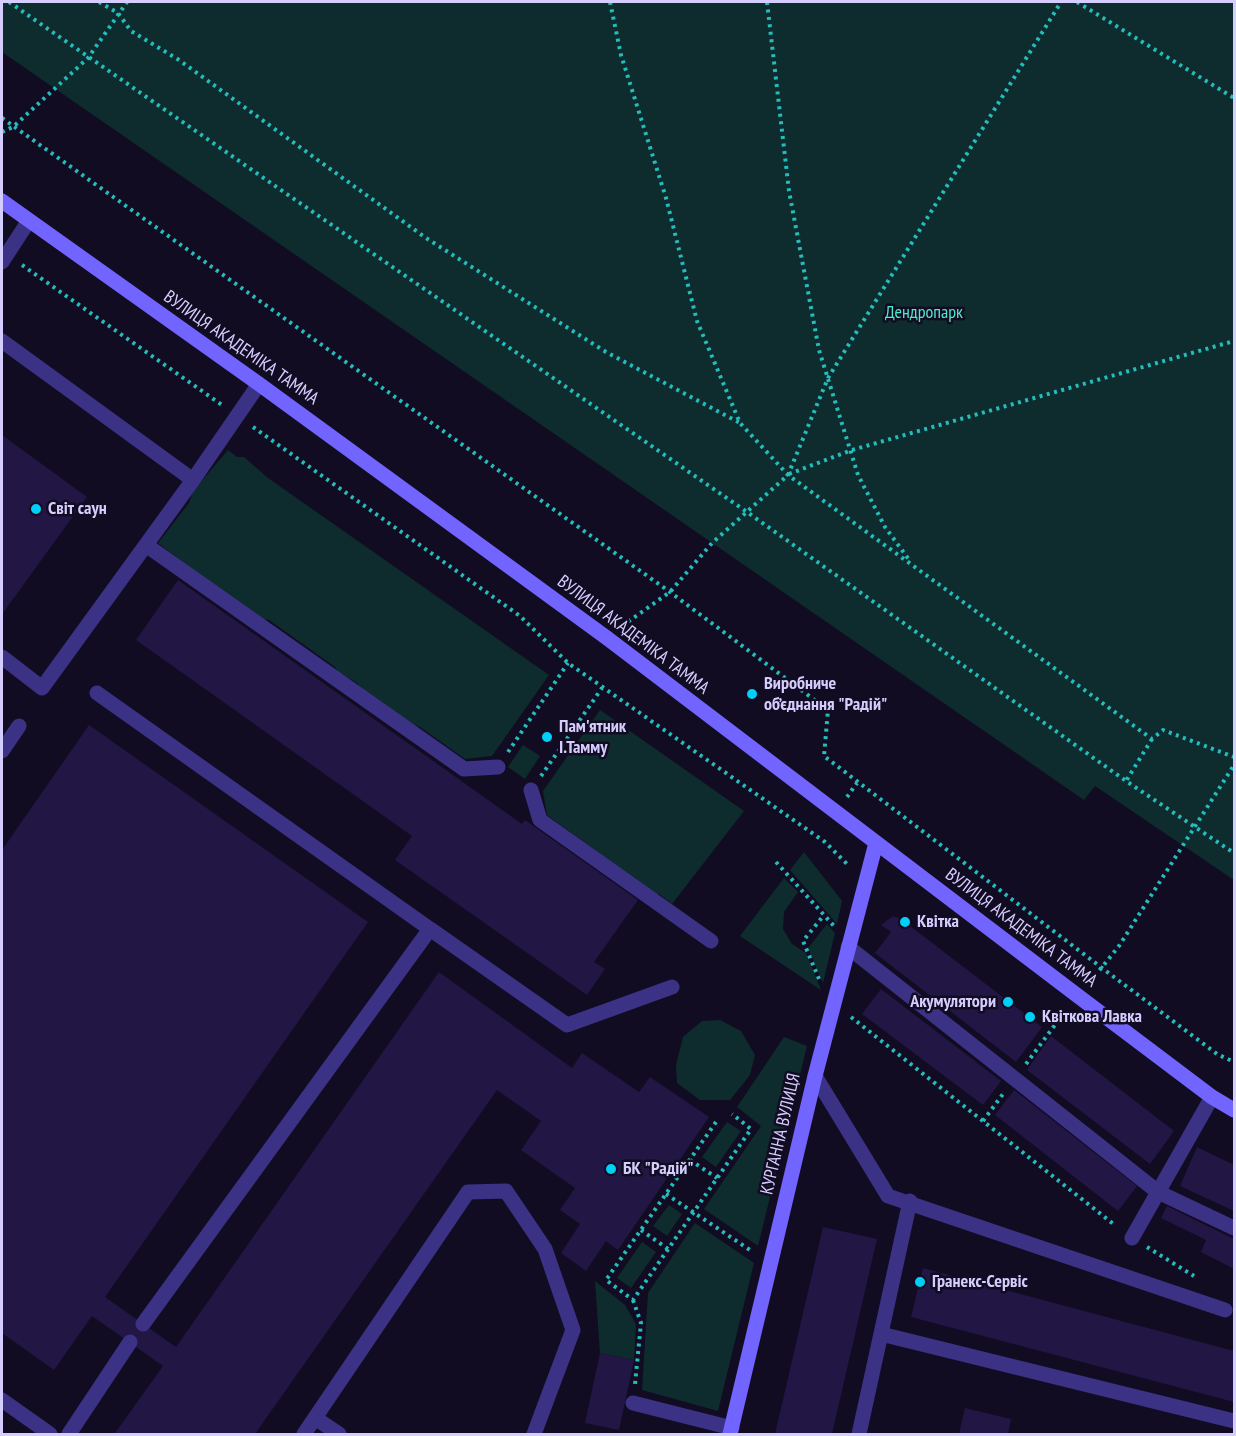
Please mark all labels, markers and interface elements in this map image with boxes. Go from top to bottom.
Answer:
street label: ВУЛИЦЯ АКАДЕМІКА ТАММА [159,286,323,410]
park label: Дендропарк [885,302,963,324]
place label: Світ саун [48,498,107,520]
marker: Світ саун [29,502,43,516]
street label: ВУЛИЦЯ АКАДЕМІКА ТАММА [553,571,713,699]
place label: Виробниче об’єднання "Радій" [764,673,887,716]
marker: Виробниче об’єднання "Радій" [745,687,759,701]
place label: Пам'ятник І.Тамму [559,716,626,758]
marker: Пам'ятник І.Тамму [540,730,554,744]
street label: ВУЛИЦЯ АКАДЕМІКА ТАММА [941,864,1101,992]
place label: Квітка [917,911,959,933]
marker: Квітка [898,915,912,929]
place label: Акумулятори [910,991,996,1013]
marker: Акумулятори [1001,995,1015,1009]
place label: Квіткова Лавка [1042,1006,1142,1028]
marker: Квіткова Лавка [1023,1010,1037,1024]
street label: КУРГАННА ВУЛИЦЯ [757,1071,805,1197]
place label: БК "Радій" [623,1158,694,1180]
marker: БК "Радій" [604,1162,618,1176]
place label: Гранекс-Сервіс [932,1271,1028,1293]
marker: Гранекс-Сервіс [913,1275,927,1289]

